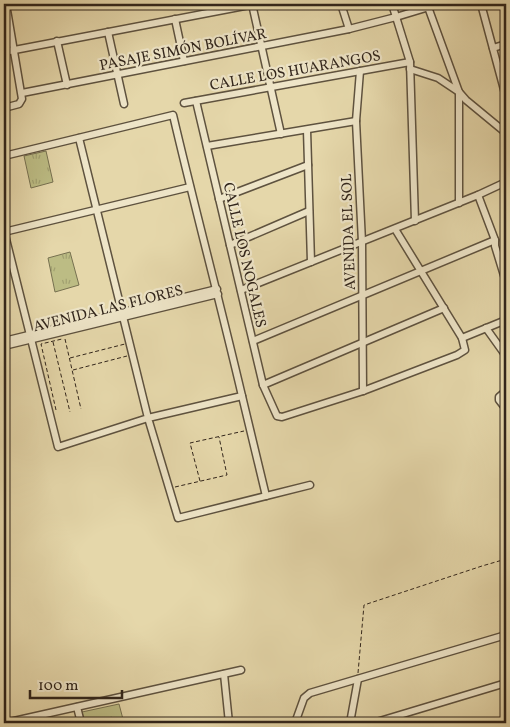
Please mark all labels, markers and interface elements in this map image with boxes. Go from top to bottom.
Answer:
street label: PASAJE SIMÓN BOLÍVAR [98,24,269,77]
street label: CALLE LOS HUARANGOS [208,46,382,97]
street label: AVENIDA EL SOL [337,173,362,290]
street label: CALLE LOS NOGALES [217,181,270,330]
street label: AVENIDA LAS FLORES [31,281,186,338]
scale bar [30,667,122,699]
text: 100 m [38,676,78,697]

